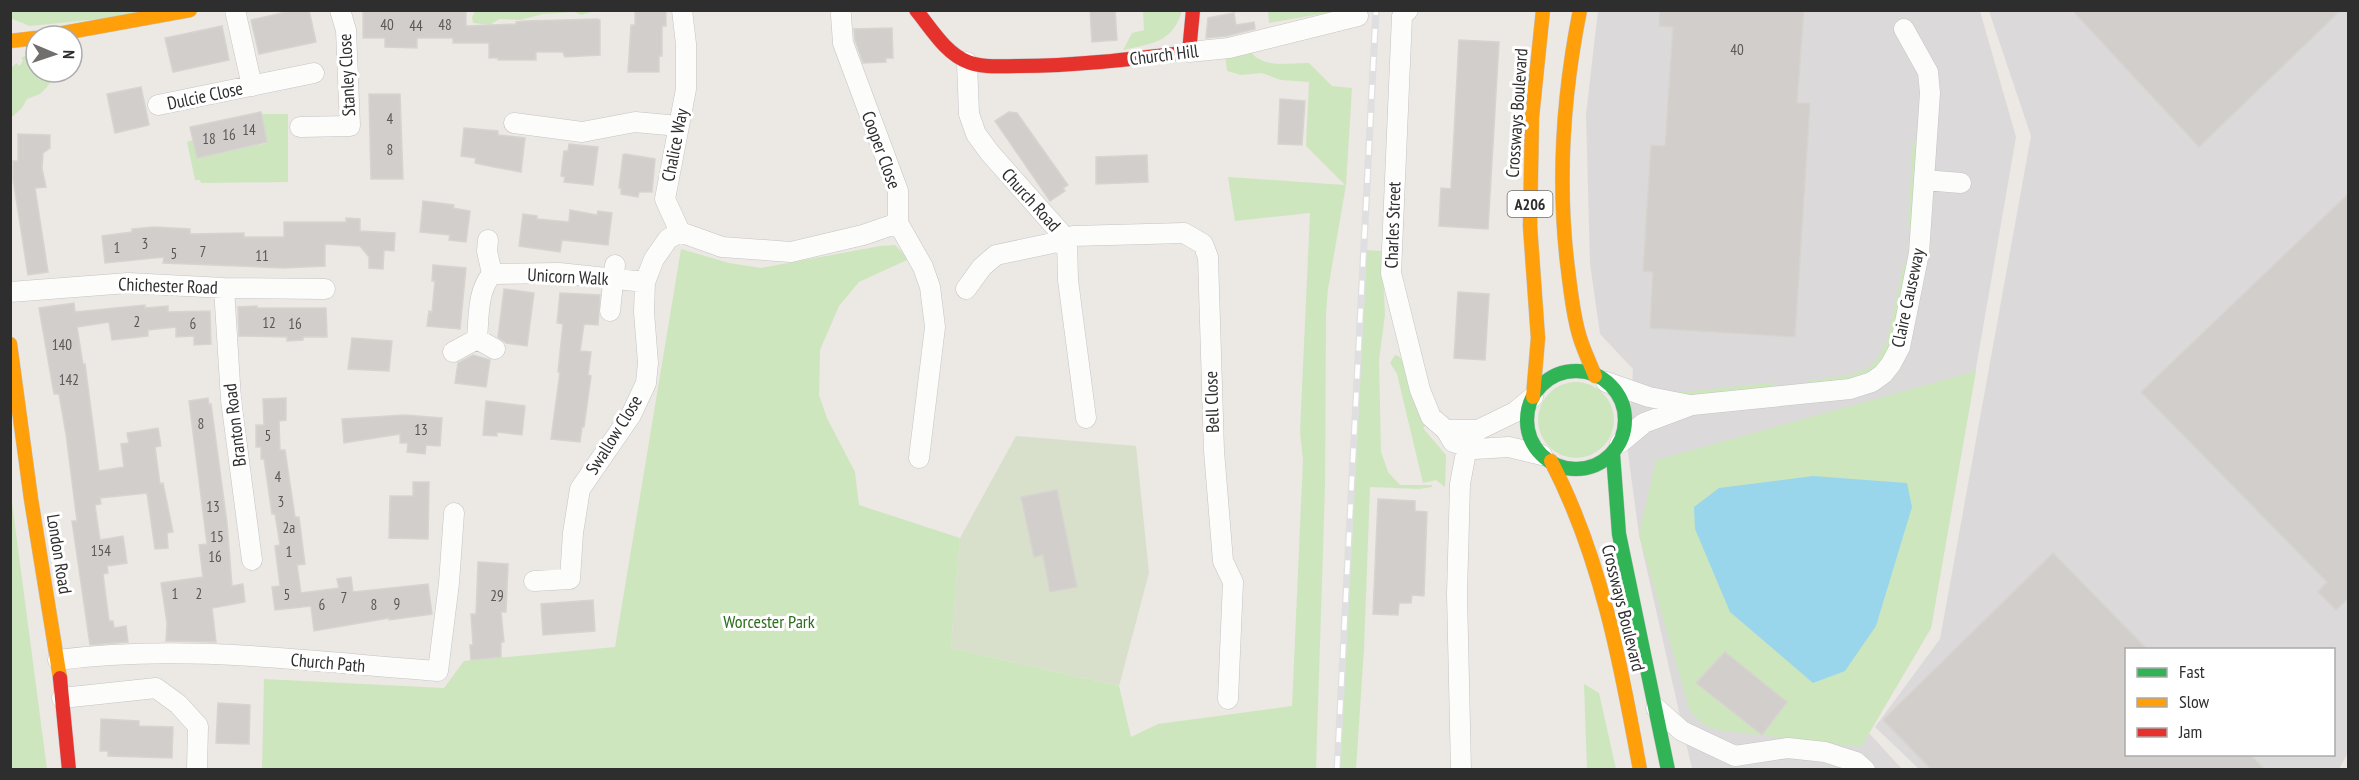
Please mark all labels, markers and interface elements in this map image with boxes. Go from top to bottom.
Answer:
house number: 40 [380,15,394,34]
house number: 48 [438,15,452,34]
house number: 44 [409,16,423,35]
north arrow [24,24,84,84]
street label: Stanley Close [333,33,360,117]
street label: Church Hill [1128,39,1200,70]
house number: 40 [1730,40,1744,59]
street label: Crossways Boulevard [1501,47,1532,178]
text: N [59,50,79,59]
street label: Dulcie Close [165,76,245,115]
street label: Chalice Way [656,106,693,183]
street label: Cooper Close [857,108,906,192]
house number: 4 [387,109,394,128]
house number: 14 [242,120,256,139]
house number: 16 [222,125,236,144]
house number: 18 [202,129,216,148]
house number: 8 [387,140,393,159]
street label: Church Road [997,163,1066,236]
street label: Charles Street [1379,181,1406,269]
road number: A206 [1508,191,1552,217]
house number: 3 [142,234,148,253]
house number: 1 [114,238,120,257]
house number: 7 [200,242,206,261]
house number: 5 [171,244,177,263]
house number: 11 [255,246,269,265]
street label: Claire Causeway [1886,246,1929,350]
street label: Unicorn Walk [527,263,609,290]
street label: Chichester Road [118,272,218,299]
house number: 2 [134,312,140,331]
house number: 12 [262,313,276,332]
house number: 6 [190,314,197,333]
house number: 16 [288,314,302,333]
house number: 140 [52,335,72,354]
house number: 142 [59,370,79,389]
street label: Bell Close [1199,371,1224,433]
street label: Branton Road [218,382,251,468]
street label: Swallow Close [580,391,647,479]
house number: 8 [198,414,204,433]
house number: 13 [414,420,428,439]
house number: 5 [265,426,271,445]
house number: 4 [275,467,282,486]
house number: 3 [278,492,284,511]
house number: 13 [206,497,220,516]
street label: London Road [42,512,77,595]
house number: 2a [283,518,295,537]
house number: 15 [210,527,224,546]
house number: 154 [91,541,111,560]
house number: 1 [286,542,292,561]
street label: Crossways Boulevard [1597,542,1650,674]
house number: 16 [208,547,222,566]
house number: 1 [172,584,178,603]
house number: 2 [196,584,202,603]
house number: 5 [284,585,290,604]
house number: 29 [490,586,504,605]
house number: 7 [341,588,347,607]
house number: 9 [394,594,400,613]
house number: 6 [319,595,326,614]
house number: 8 [371,595,377,614]
park label: Worcester Park [723,610,815,633]
street label: Church Path [290,648,366,677]
legend [2125,648,2335,756]
text: Fast [2179,660,2205,683]
text: Slow [2179,690,2210,713]
text: Jam [2178,720,2202,743]

